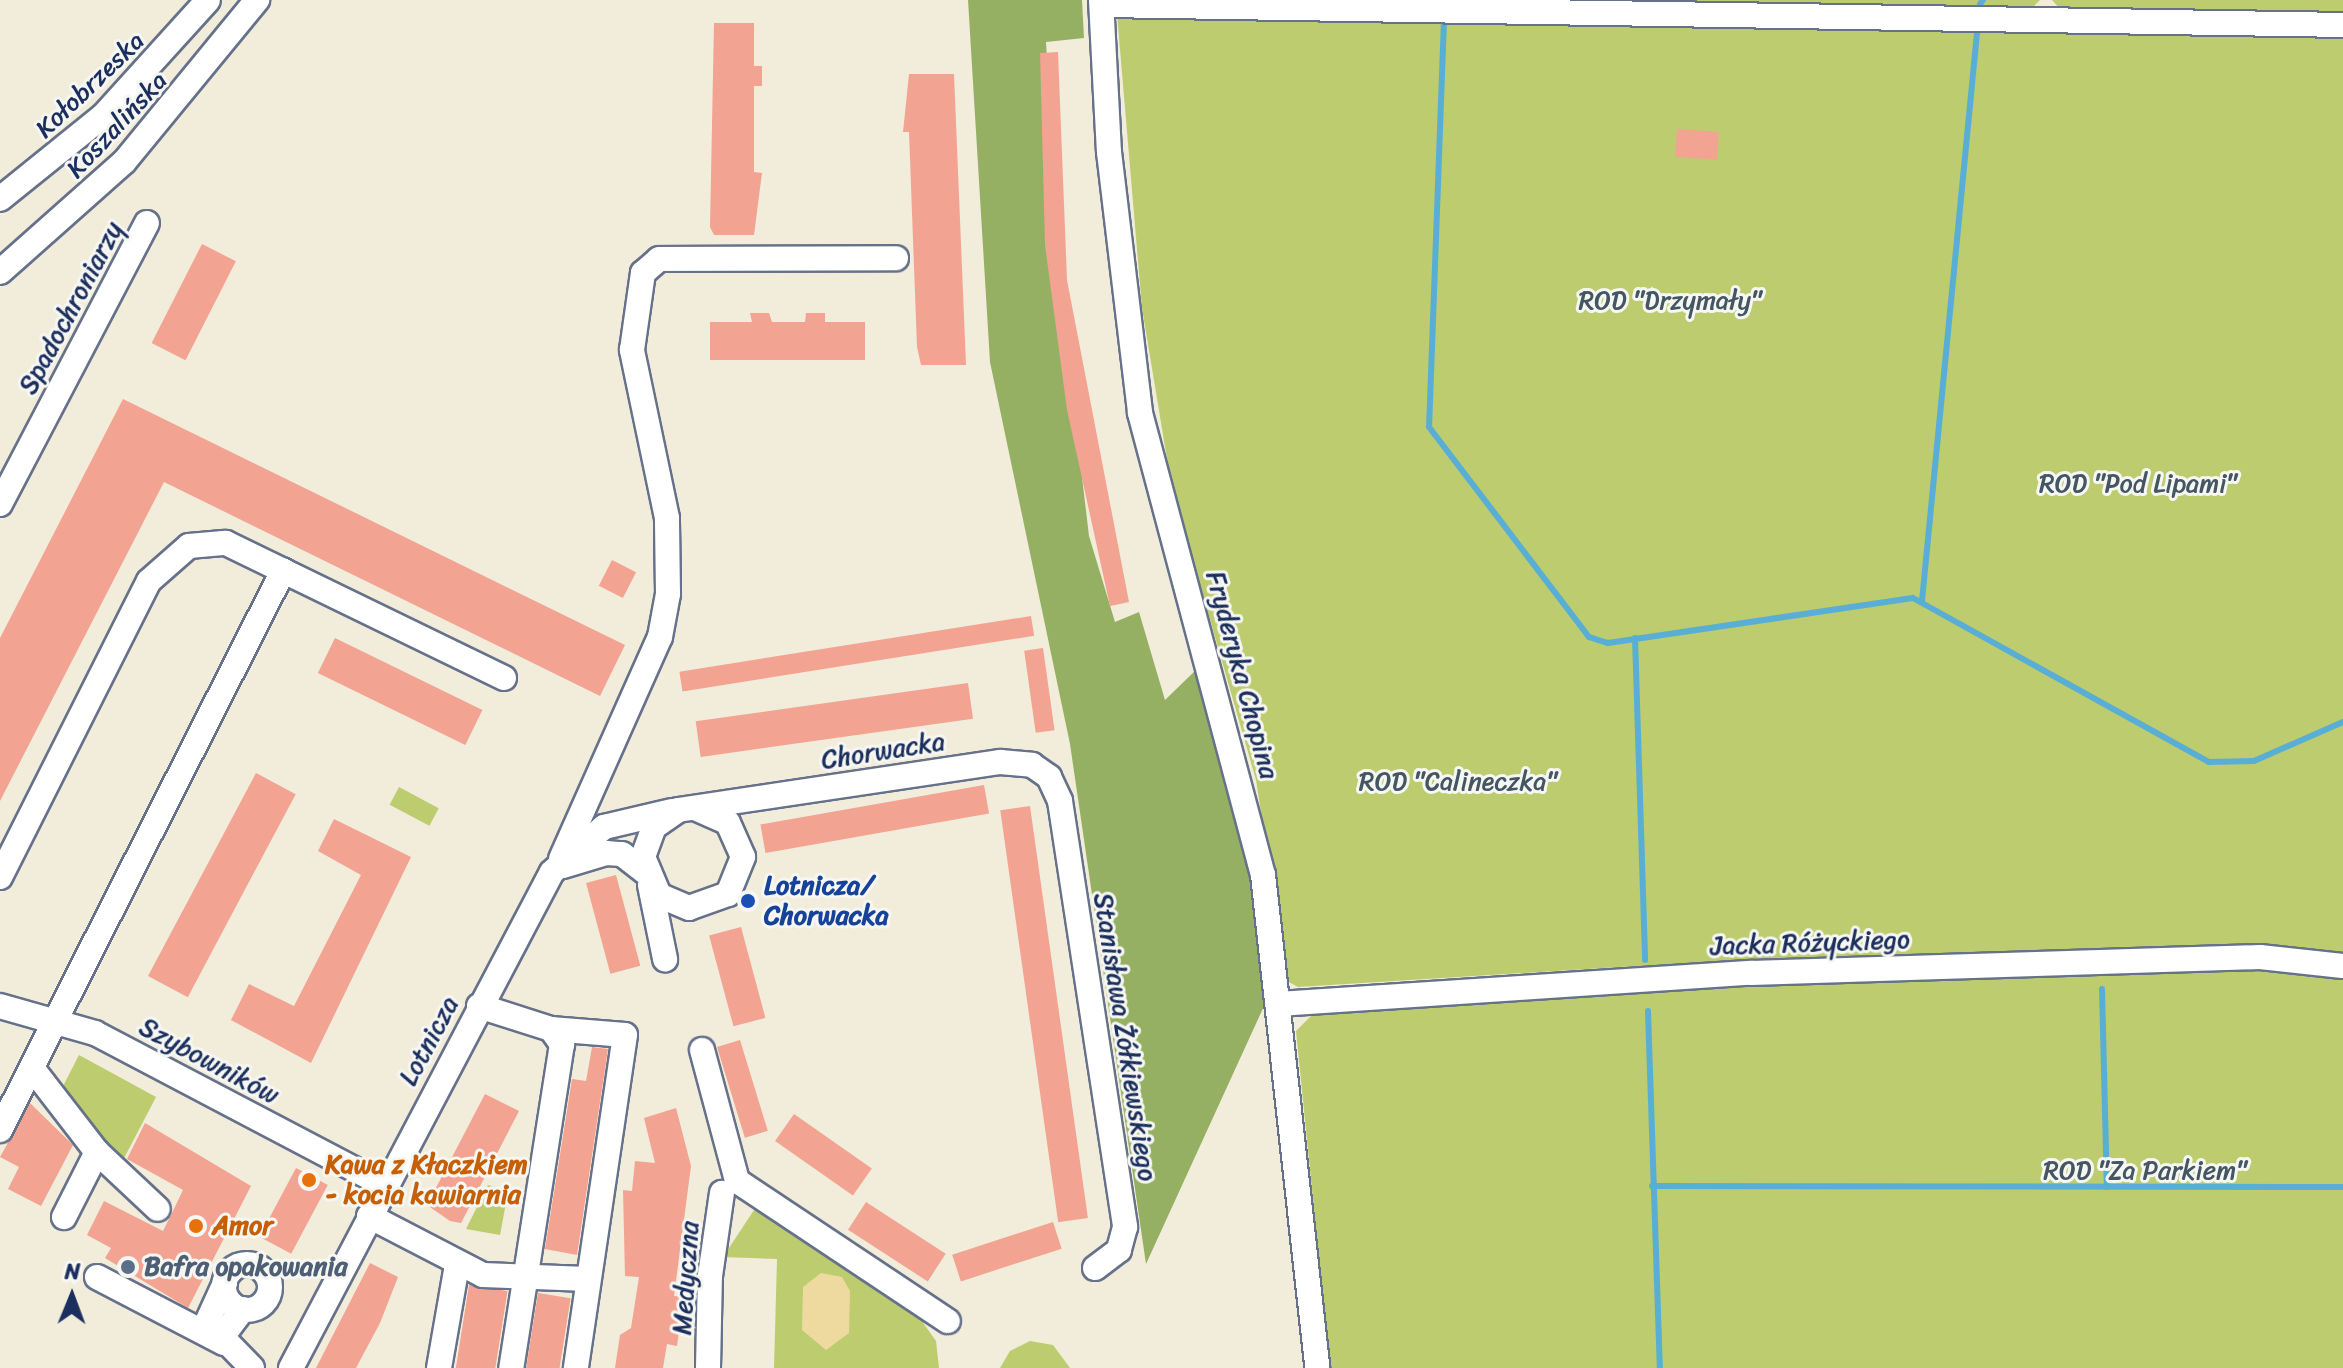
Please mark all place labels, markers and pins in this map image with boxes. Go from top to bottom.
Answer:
place label: Lotnicza/ Chorwacka [764,870,889,932]
marker: Lotnicza/ Chorwacka [739,892,757,910]
place label: Kawa z Kłaczkiem - kocia kawiarnia [325,1149,527,1210]
marker: Kawa z Kłaczkiem - kocia kawiarnia [300,1171,318,1189]
place label: Amor [212,1210,273,1242]
marker: Amor [187,1217,205,1235]
place label: Bafra opakowania [144,1251,347,1283]
marker: Bafra opakowania [119,1258,137,1276]

